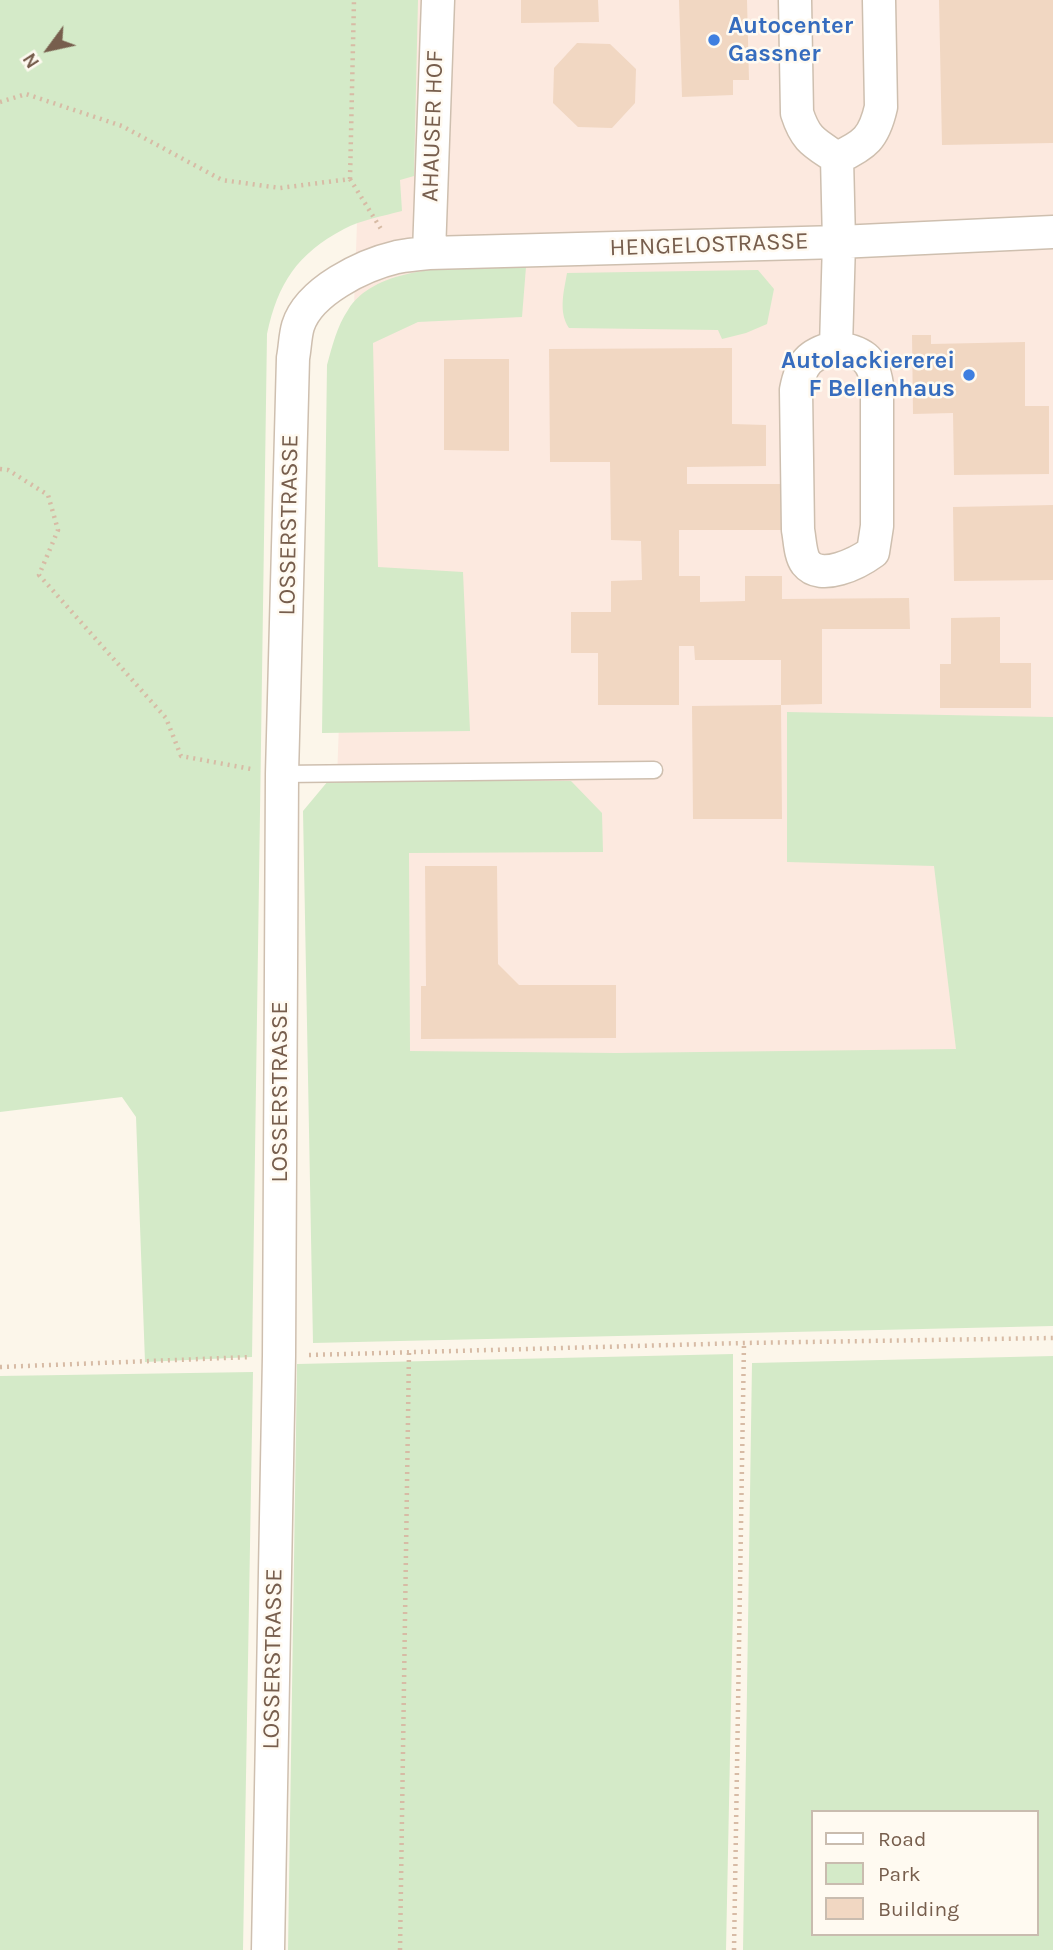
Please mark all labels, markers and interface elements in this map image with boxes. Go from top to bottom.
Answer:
place label: Autocenter Gassner [728,12,853,68]
north arrow [14,14,84,84]
marker: Autocenter Gassner [706,32,722,48]
text: N [18,49,44,72]
street label: AHAUSER HOF [416,50,450,202]
street label: HENGELOSTRASSE [609,227,809,263]
place label: Autolackiererei F Bellenhaus [781,347,955,403]
marker: Autolackiererei F Bellenhaus [961,367,977,383]
street label: LOSSERSTRASSE [273,434,305,616]
street label: LOSSERSTRASSE [266,1001,294,1183]
street label: LOSSERSTRASSE [257,1568,289,1750]
legend [811,1810,1039,1936]
text: Road [878,1827,926,1851]
text: Park [878,1862,921,1886]
text: Building [878,1897,959,1921]

